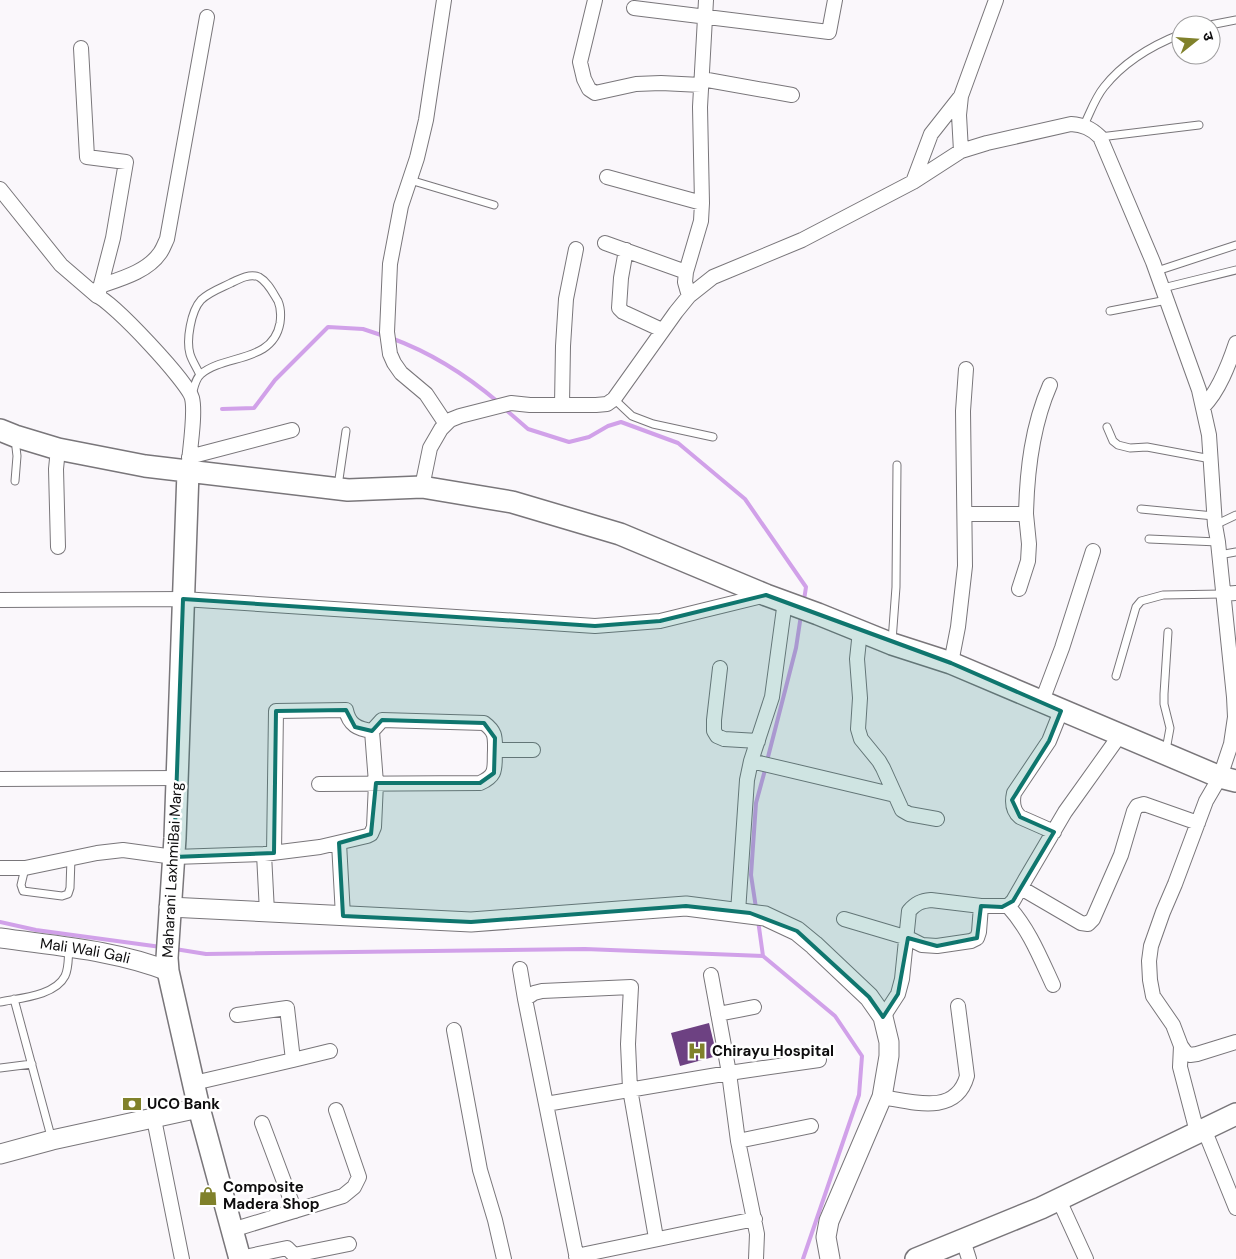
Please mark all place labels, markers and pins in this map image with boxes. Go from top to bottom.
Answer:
hospital icon: Chirayu Hospital [686,1040,708,1062]
place label: Chirayu Hospital [712,1041,834,1061]
bank icon: UCO Bank [121,1093,143,1115]
place label: UCO Bank [147,1094,220,1114]
place label: Composite Madera Shop [223,1177,320,1214]
shop icon: Composite Madera Shop [197,1185,219,1207]

